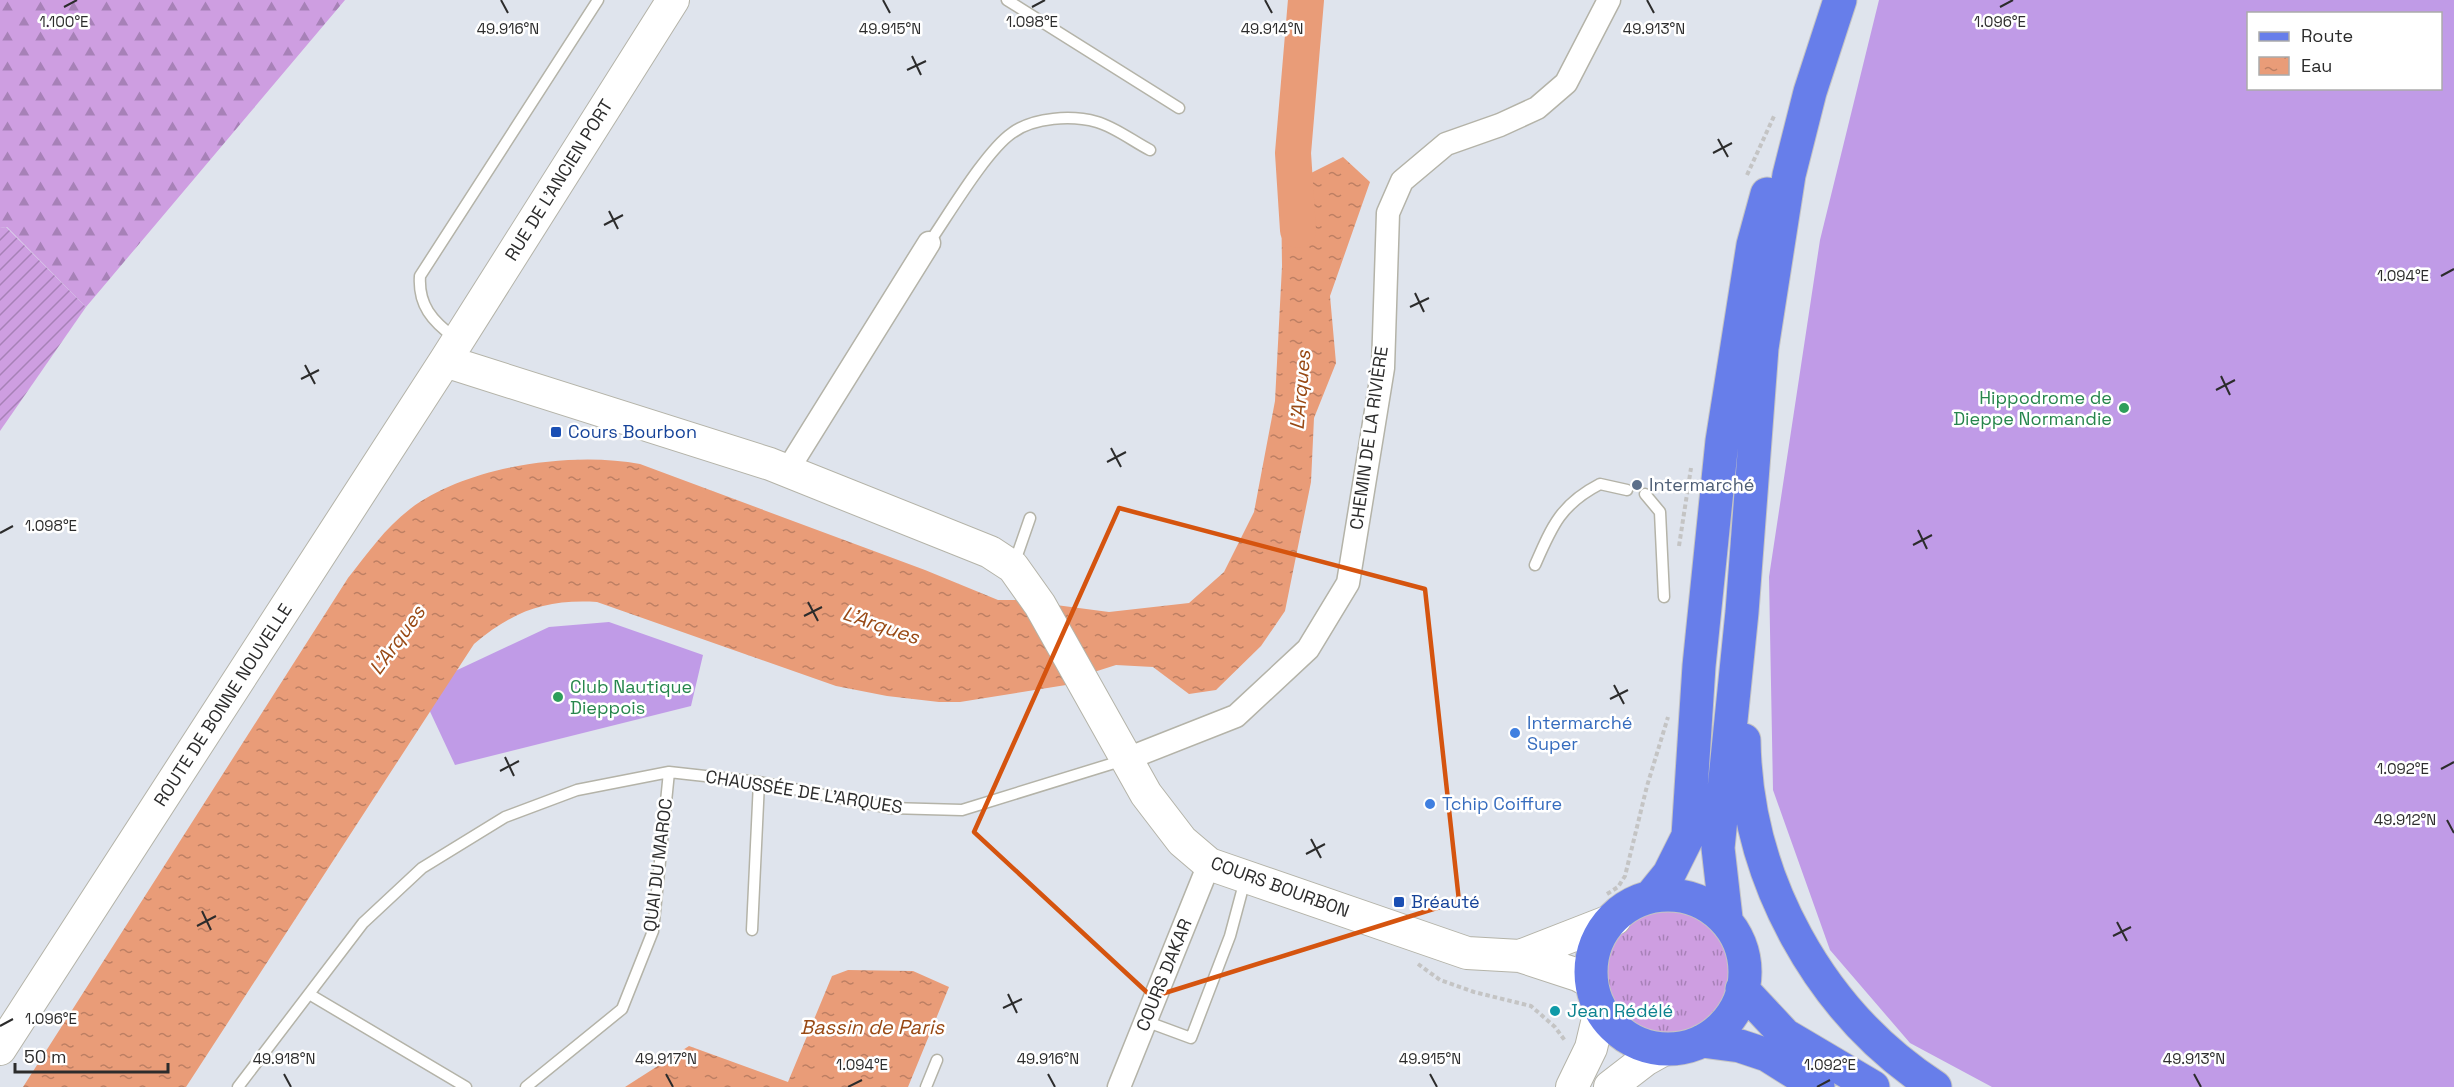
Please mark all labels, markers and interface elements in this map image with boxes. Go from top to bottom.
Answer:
text: 1.100°E [39,12,89,31]
text: 1.098°E [1006,12,1058,31]
text: 1.096°E [1974,12,2026,31]
legend [2247,12,2442,90]
text: 49.916°N [477,19,539,38]
text: 49.915°N [859,19,921,38]
text: 49.914°N [1241,19,1303,38]
text: 49.913°N [1623,19,1685,38]
text: Route [2301,24,2353,47]
text: Eau [2301,54,2332,77]
street label: RUE DE L'ANCIEN PORT [499,94,618,265]
text: 1.094°E [2377,266,2429,285]
street label: CHEMIN DE LA RIVIÈRE [1344,345,1393,531]
water label: L'Arques [1284,348,1317,431]
place label: Hippodrome de Dieppe Normandie [1953,386,2112,430]
marker: Hippodrome de Dieppe Normandie [2117,401,2131,415]
place label: Cours Bourbon [568,420,697,443]
marker: Cours Bourbon [549,425,563,439]
place label: Intermarché [1649,473,1754,496]
marker: Intermarché [1630,478,1644,492]
text: 1.098°E [25,516,77,535]
street label: ROUTE DE BONNE NOUVELLE [148,599,297,810]
water label: L'Arques [363,599,432,680]
water label: L'Arques [839,600,924,651]
place label: Club Nautique Dieppois [570,675,692,719]
marker: Club Nautique Dieppois [551,690,565,704]
place label: Intermarché Super [1527,711,1632,755]
marker: Intermarché Super [1508,726,1522,740]
text: 1.092°E [2377,759,2429,778]
street label: CHAUSSÉE DE L'ARQUES [704,765,904,818]
place label: Tchip Coiffure [1442,792,1562,815]
street label: QUAI DU MAROC [638,797,677,933]
marker: Tchip Coiffure [1423,797,1437,811]
text: 49.912°N [2374,810,2436,829]
street label: COURS BOURBON [1208,851,1353,922]
place label: Bréauté [1411,890,1480,913]
marker: Bréauté [1392,895,1406,909]
street label: COURS DAKAR [1131,915,1197,1034]
place label: Jean Rédélé [1567,999,1673,1022]
marker: Jean Rédélé [1548,1004,1562,1018]
text: 1.096°E [25,1009,77,1028]
water label: Bassin de Paris [800,1014,946,1040]
scale bar [15,1036,168,1074]
text: 50 m [24,1045,66,1068]
text: 49.918°N [253,1049,315,1068]
text: 49.917°N [635,1049,697,1068]
text: 49.916°N [1017,1049,1079,1068]
text: 49.915°N [1399,1049,1461,1068]
text: 49.913°N [2163,1049,2225,1068]
text: 1.094°E [836,1055,888,1074]
text: 1.092°E [1804,1055,1856,1074]

